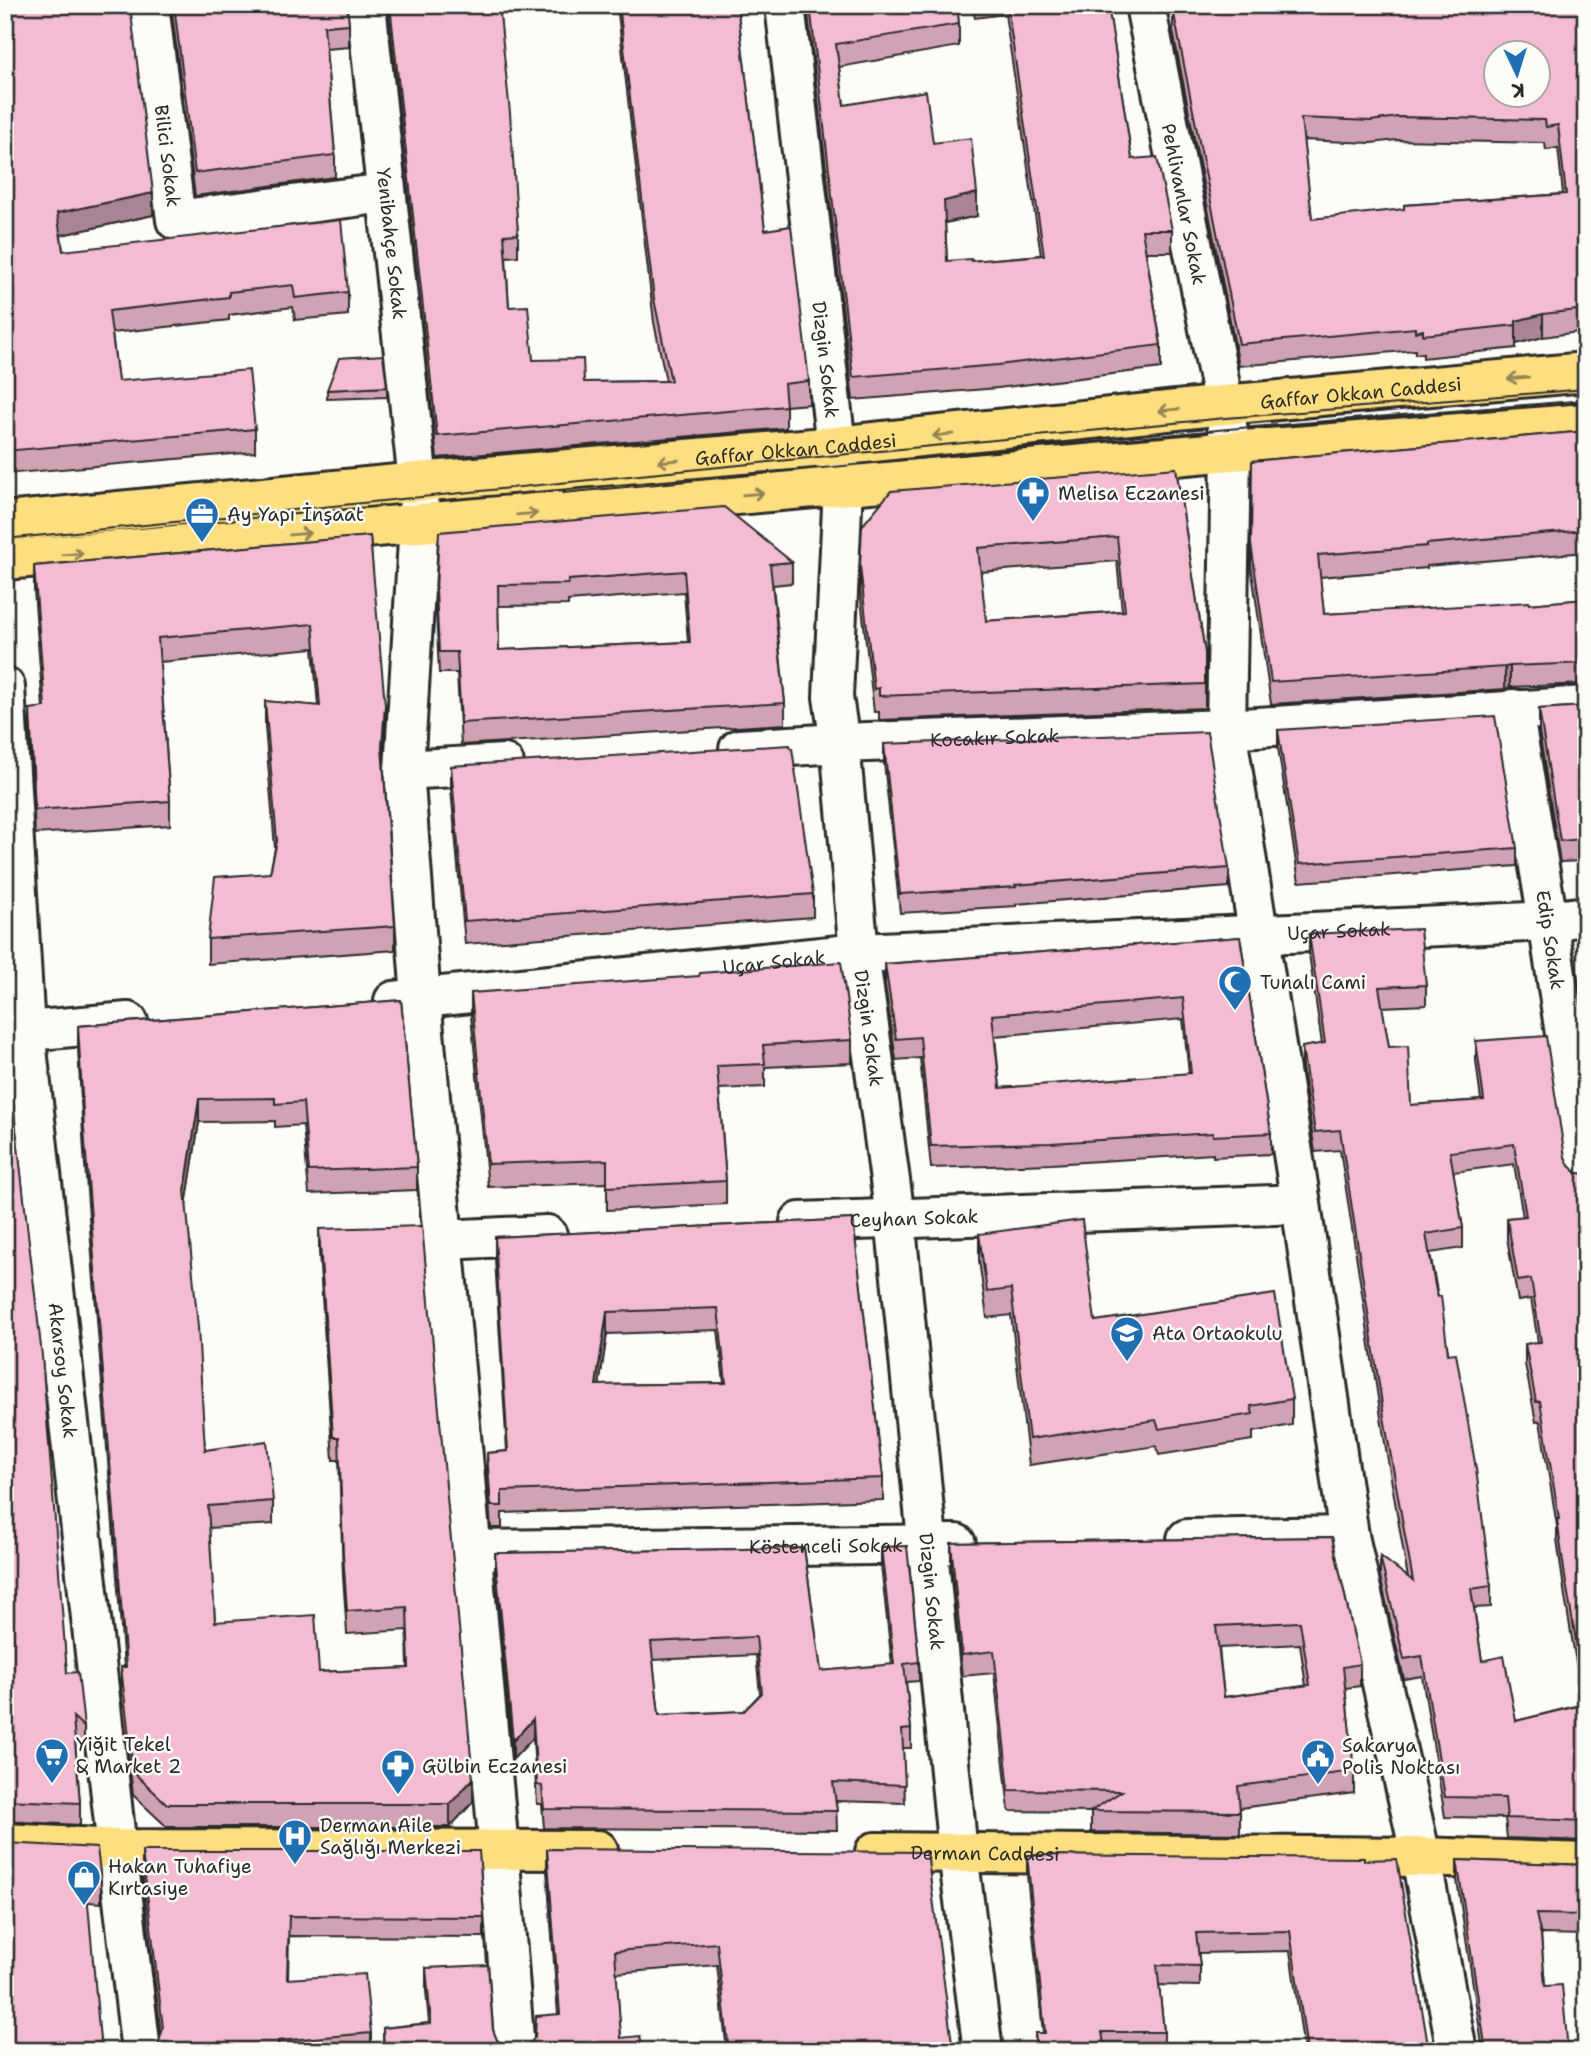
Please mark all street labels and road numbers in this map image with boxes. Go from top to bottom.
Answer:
street label: Bilici Sokak [149,103,187,209]
street label: Pehlivanlar Sokak [1156,121,1213,287]
street label: Yenibahçe Sokak [371,166,413,321]
street label: Dizgin Sokak [807,300,845,420]
street label: Gaffar Okkan Caddesi [1259,371,1463,414]
street label: Gaffar Okkan Caddesi [694,427,898,471]
street label: Kocakır Sokak [929,723,1060,752]
street label: Edip Sokak [1531,888,1571,992]
street label: Uçar Sokak [1287,916,1391,946]
street label: Uçar Sokak [721,944,827,980]
street label: Dizgin Sokak [849,968,890,1088]
street label: Ceyhan Sokak [849,1203,979,1233]
street label: Akarsoy Sokak [43,1301,83,1440]
street label: Köstenceli Sokak [749,1532,903,1559]
street label: Dizgin Sokak [914,1532,950,1651]
street label: Derman Caddesi [910,1840,1060,1866]

